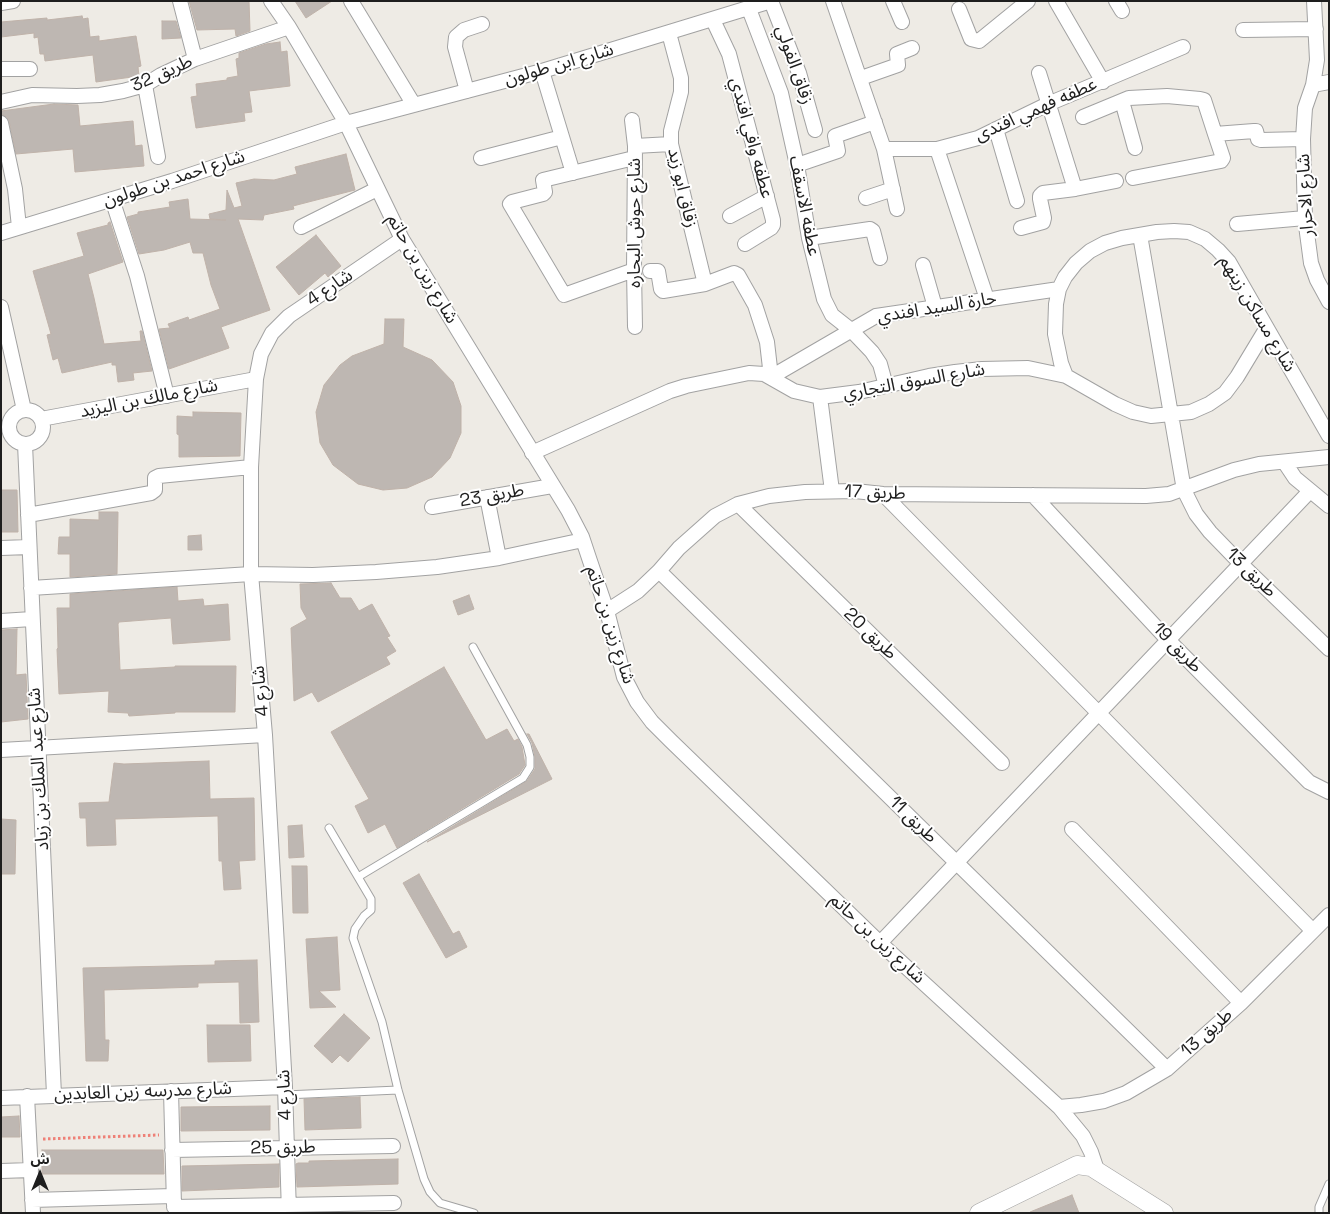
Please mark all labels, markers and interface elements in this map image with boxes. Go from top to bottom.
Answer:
street label: زقاق الفولي [770,23,818,107]
street label: شارع ابن طولون [502,39,616,91]
street label: طريق 32 [128,51,196,97]
street label: عطفه فهمي افندى [972,73,1100,147]
street label: عطفه وافي افندي [725,75,777,201]
street label: شارع احمد بن طولون [100,146,248,212]
street label: زقاق ابو زيد [662,146,702,230]
street label: شارع الاحرار [1293,153,1319,237]
street label: عطفه الاسقف [784,154,824,258]
street label: شارع حوش البحاره [624,158,646,288]
street label: شارع زين بن حاتم [382,210,462,328]
street label: شارع مساكن زينهم [1214,252,1300,376]
street label: شارع 4 [303,265,357,311]
street label: حارة السيد افندي [876,288,998,328]
street label: شارع السوق التجاري [841,359,987,405]
street label: شارع مالك بن اليزيد [78,375,220,423]
street label: طريق 23 [458,480,526,512]
street label: طريق 17 [844,481,906,505]
street label: طريق 13 [1221,544,1281,602]
street label: شارع زين بن حاتم [581,563,639,687]
street label: طريق 20 [839,603,901,665]
street label: طريق 19 [1148,618,1206,678]
street label: شارع 4 [248,665,274,717]
street label: شارع عبد الملك بن زياد [24,687,54,851]
street label: طريق 11 [885,792,941,848]
street label: شارع زين بن حاتم [825,889,929,989]
street label: طريق 13 [1177,1004,1237,1062]
street label: شارع 4 [273,1069,297,1121]
street label: شارع مدرسه زين العابدين [54,1078,232,1106]
street label: طريق 25 [250,1137,316,1159]
north arrow [15,1149,65,1199]
text: ش [30,1150,50,1168]

